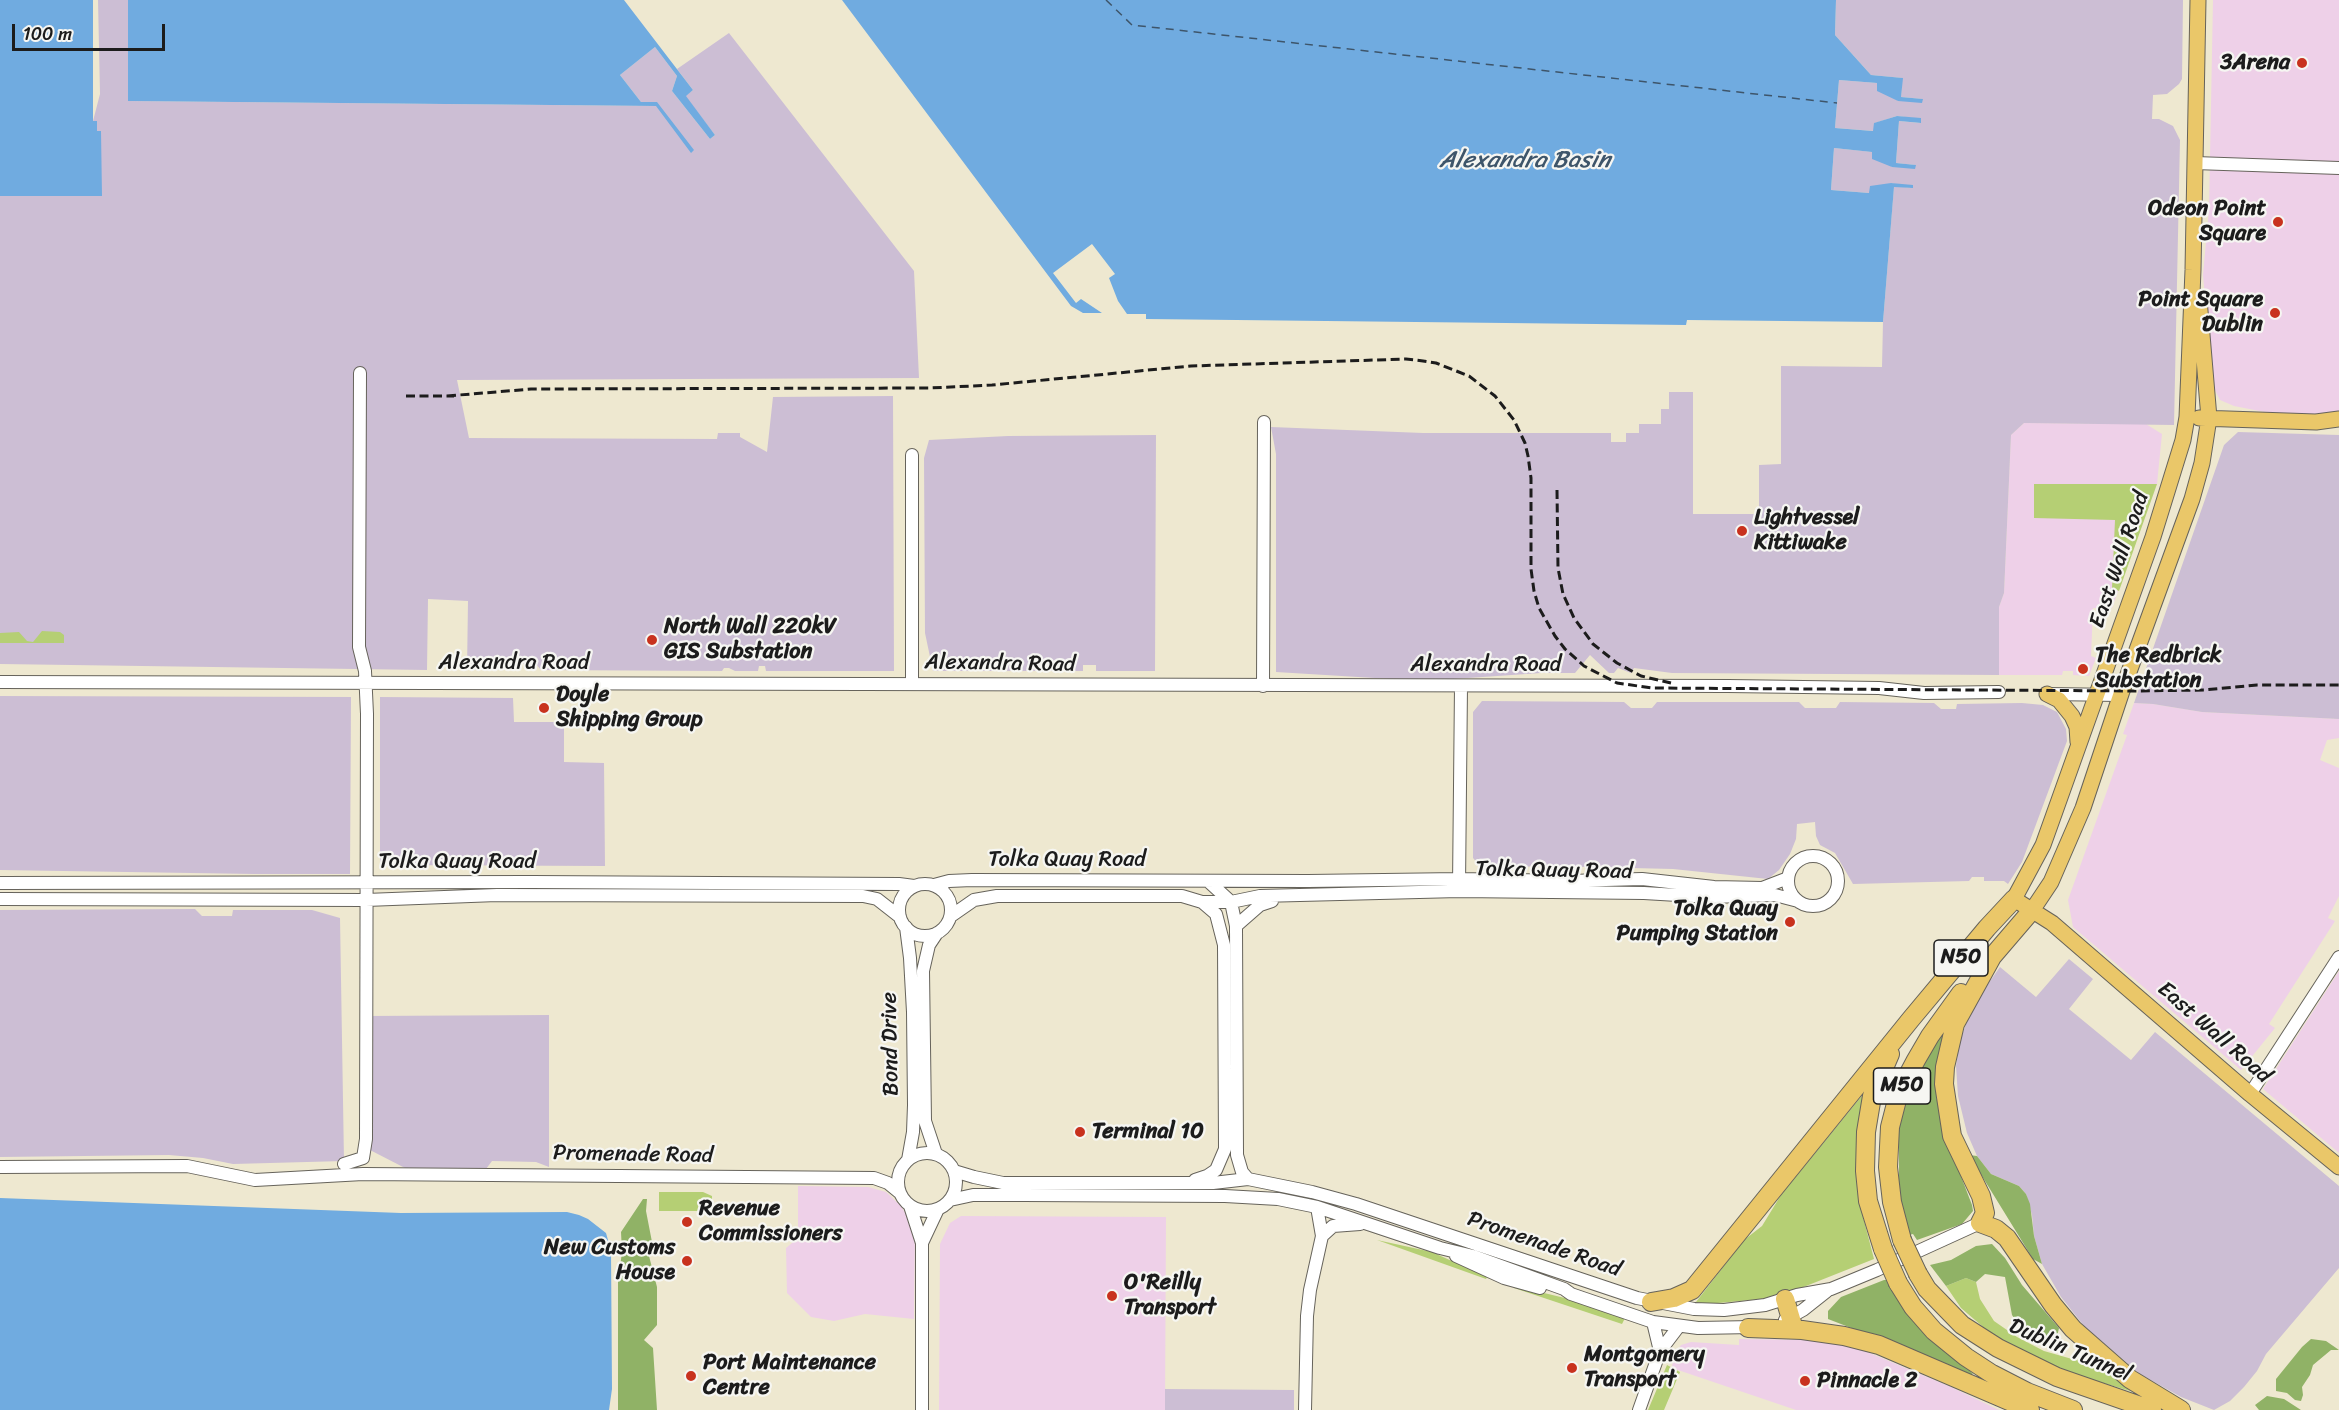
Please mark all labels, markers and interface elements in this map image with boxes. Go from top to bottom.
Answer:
scale bar [15,12,168,50]
text: 100 m [23,18,72,50]
place label: 3Arena [2220,50,2290,76]
marker: 3Arena [2295,56,2309,70]
water label: Alexandra Basin [1440,147,1610,175]
place label: Odeon Point Square [2148,196,2266,248]
marker: Odeon Point Square [2271,215,2285,229]
place label: Point Square Dublin [2138,287,2263,338]
marker: Point Square Dublin [2268,306,2282,320]
street label: East Wall Road [2084,489,2156,631]
place label: Lightvessel Kittiwake [1754,505,1859,556]
marker: Lightvessel Kittiwake [1735,524,1749,538]
place label: North Wall 220kV GIS Substation [664,614,837,666]
marker: North Wall 220kV GIS Substation [645,633,659,647]
place label: The Redbrick Substation [2095,643,2222,694]
street label: Alexandra Road [924,649,1076,679]
street label: Alexandra Road [439,650,589,676]
street label: Alexandra Road [1411,652,1561,678]
marker: The Redbrick Substation [2076,662,2090,676]
place label: Doyle Shipping Group [556,682,703,734]
marker: Doyle Shipping Group [537,701,551,715]
street label: Tolka Quay Road [988,847,1146,873]
street label: Tolka Quay Road [378,849,536,875]
street label: Tolka Quay Road [1475,856,1633,886]
place label: Tolka Quay Pumping Station [1616,896,1778,948]
marker: Tolka Quay Pumping Station [1783,915,1797,929]
road number: N50 [1934,940,1988,976]
street label: East Wall Road [2152,976,2276,1090]
street label: Bond Drive [877,992,905,1096]
road number: M50 [1874,1068,1930,1104]
place label: Terminal 10 [1092,1119,1204,1145]
marker: Terminal 10 [1073,1125,1087,1139]
street label: Promenade Road [553,1140,713,1170]
place label: Revenue Commissioners [699,1196,842,1248]
street label: Promenade Road [1464,1206,1624,1284]
marker: Revenue Commissioners [680,1215,694,1229]
place label: New Customs House [544,1235,675,1286]
marker: New Customs House [680,1254,694,1268]
place label: O'Reilly Transport [1124,1270,1216,1322]
marker: O'Reilly Transport [1105,1289,1119,1303]
street label: Dublin Tunnel [2005,1313,2135,1389]
place label: Montgomery Transport [1584,1342,1705,1394]
place label: Port Maintenance Centre [703,1350,876,1402]
marker: Montgomery Transport [1565,1361,1579,1375]
place label: Pinnacle 2 [1817,1368,1917,1394]
marker: Port Maintenance Centre [684,1369,698,1383]
marker: Pinnacle 2 [1798,1374,1812,1388]

